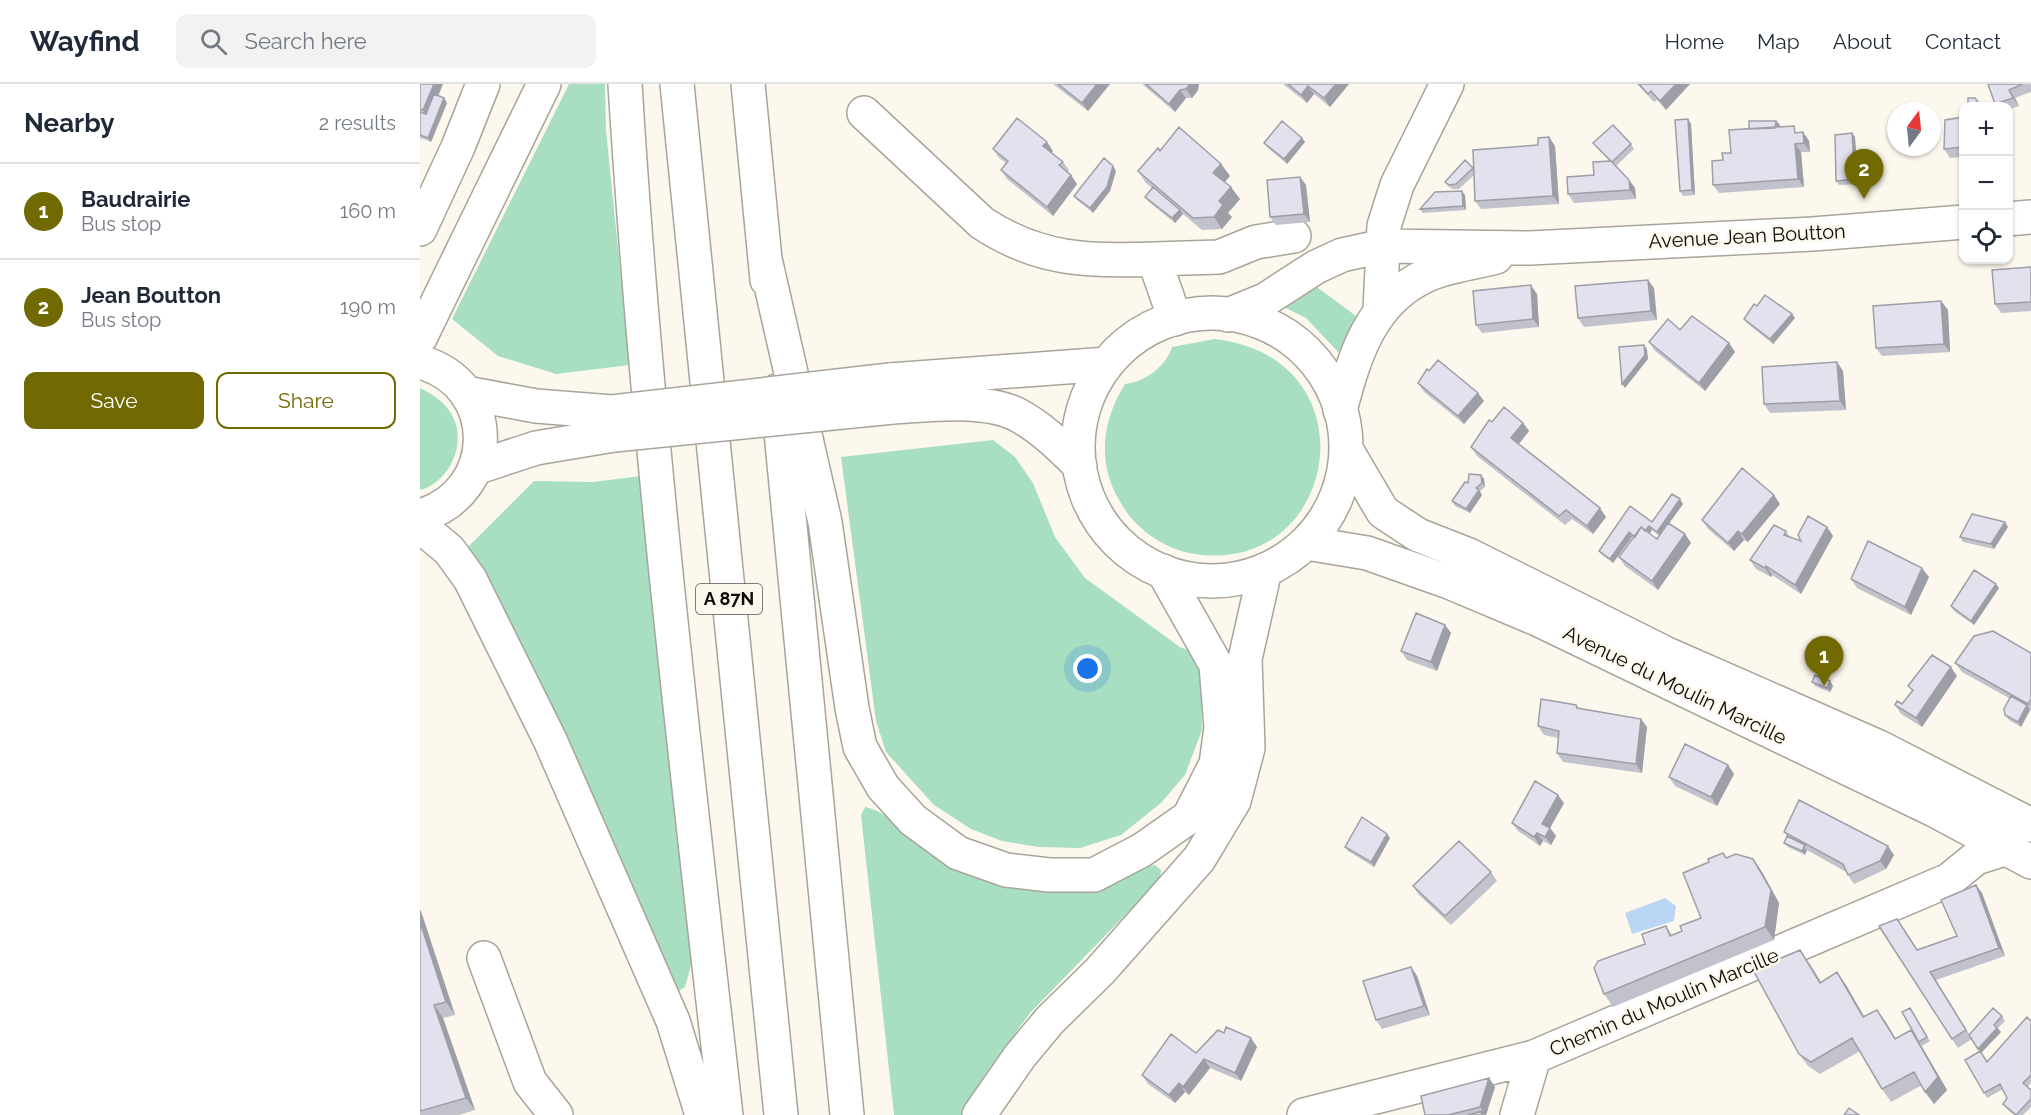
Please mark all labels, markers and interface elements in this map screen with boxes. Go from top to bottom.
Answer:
search box [176,14,596,68]
text: Wayfind [30,25,140,58]
icon: search [197,25,230,58]
text: Search here [245,28,367,54]
text: Home [1665,29,1724,54]
text: Map [1757,29,1800,54]
text: About [1833,29,1892,54]
text: Contact [1925,29,2001,54]
north arrow [1887,102,1941,156]
map controls [1959,102,2013,264]
button: + [1959,102,2013,156]
text: Nearby [24,108,114,138]
text: 2 results [319,111,396,135]
pin: 2 [1844,150,1884,199]
button: − [1959,156,2013,210]
text: Baudrairie [81,186,190,212]
text: 1 [39,199,48,223]
text: 160 m [340,199,396,223]
button: locate [1959,210,2013,264]
text: Bus stop [81,212,161,236]
street label: Avenue Jean Boutton [1648,219,1846,253]
text: Jean Boutton [81,282,221,308]
text: 2 [38,295,49,319]
text: 190 m [340,295,396,319]
text: Bus stop [81,308,161,332]
button: Save [24,372,204,429]
button: Share [216,372,396,429]
road number: A 87N [696,584,762,614]
street label: Avenue du Moulin Marcille [1559,620,1791,750]
pin: 1 [1804,636,1844,686]
your location [1073,654,1102,683]
street label: Chemin du Moulin Marcille [1546,943,1782,1061]

